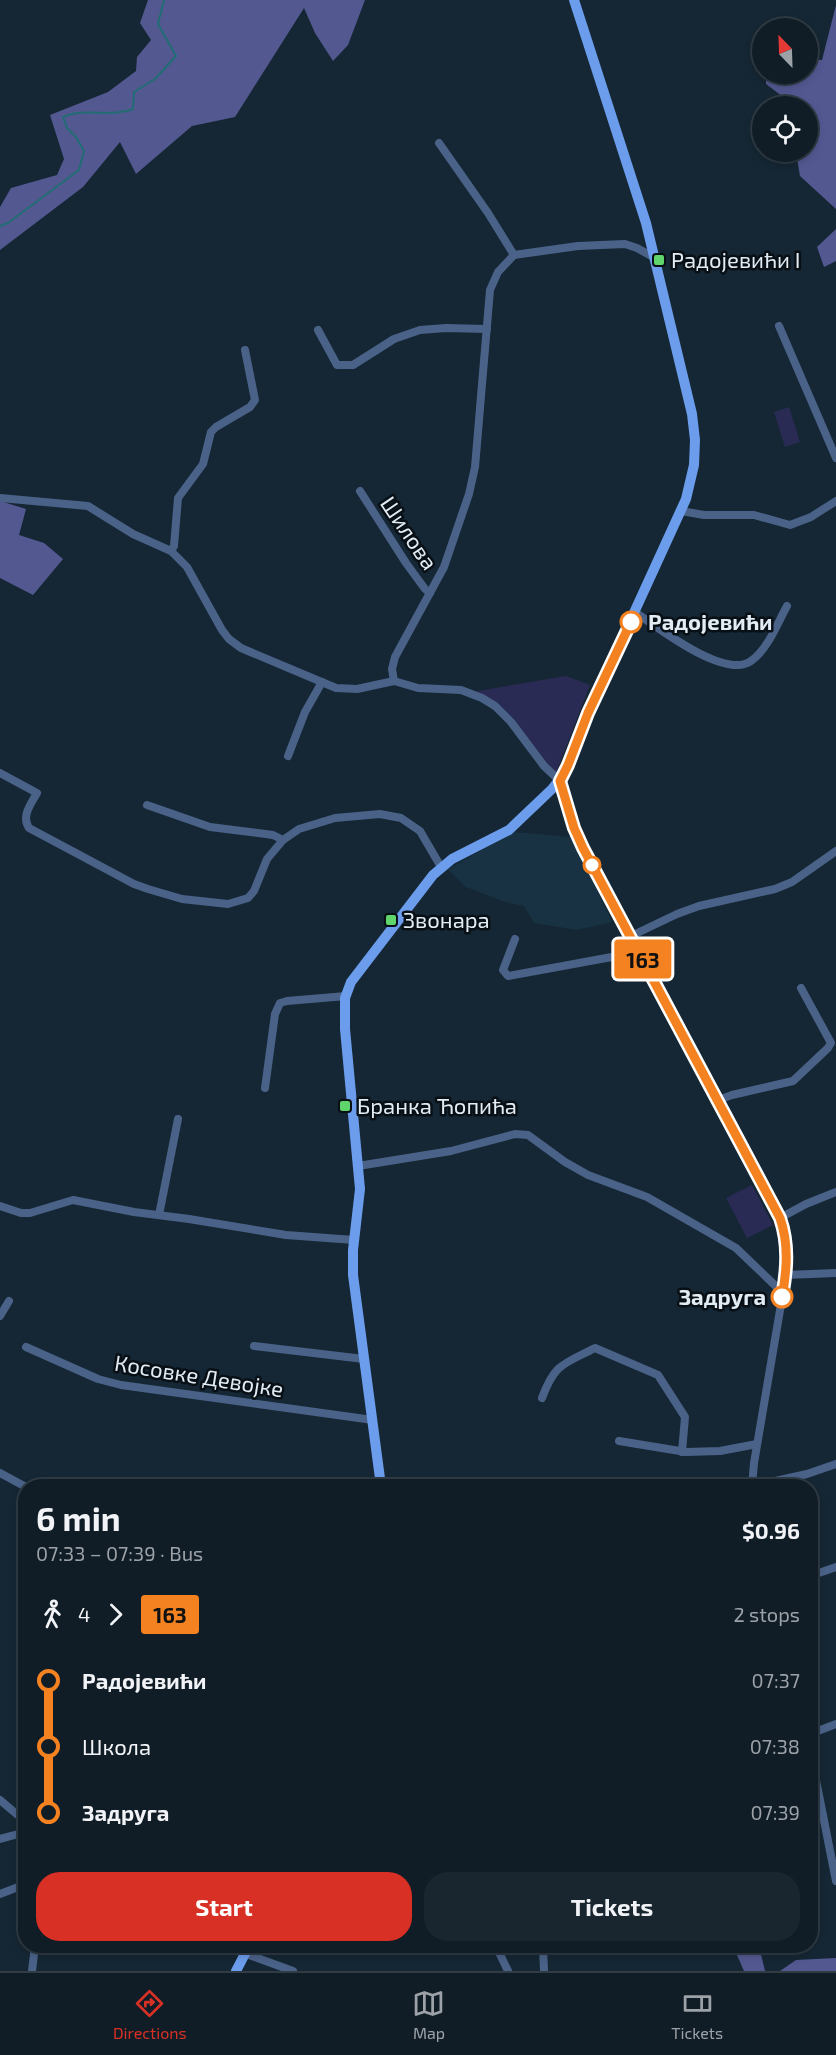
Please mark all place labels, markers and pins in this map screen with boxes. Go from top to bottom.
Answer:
place label: Радојевићи I [671,246,800,273]
marker: Радојевићи I [652,253,666,267]
place label: Радојевићи [648,608,773,634]
marker: Радојевићи [620,611,642,633]
unlabelled marker [583,856,601,874]
place label: Звонара [403,906,490,932]
marker: Звонара [384,913,398,927]
place label: Бранка Ћопића [357,1092,517,1118]
marker: Бранка Ћопића [338,1099,352,1113]
place label: Задруга [679,1283,766,1309]
marker: Задруга [771,1286,793,1308]

